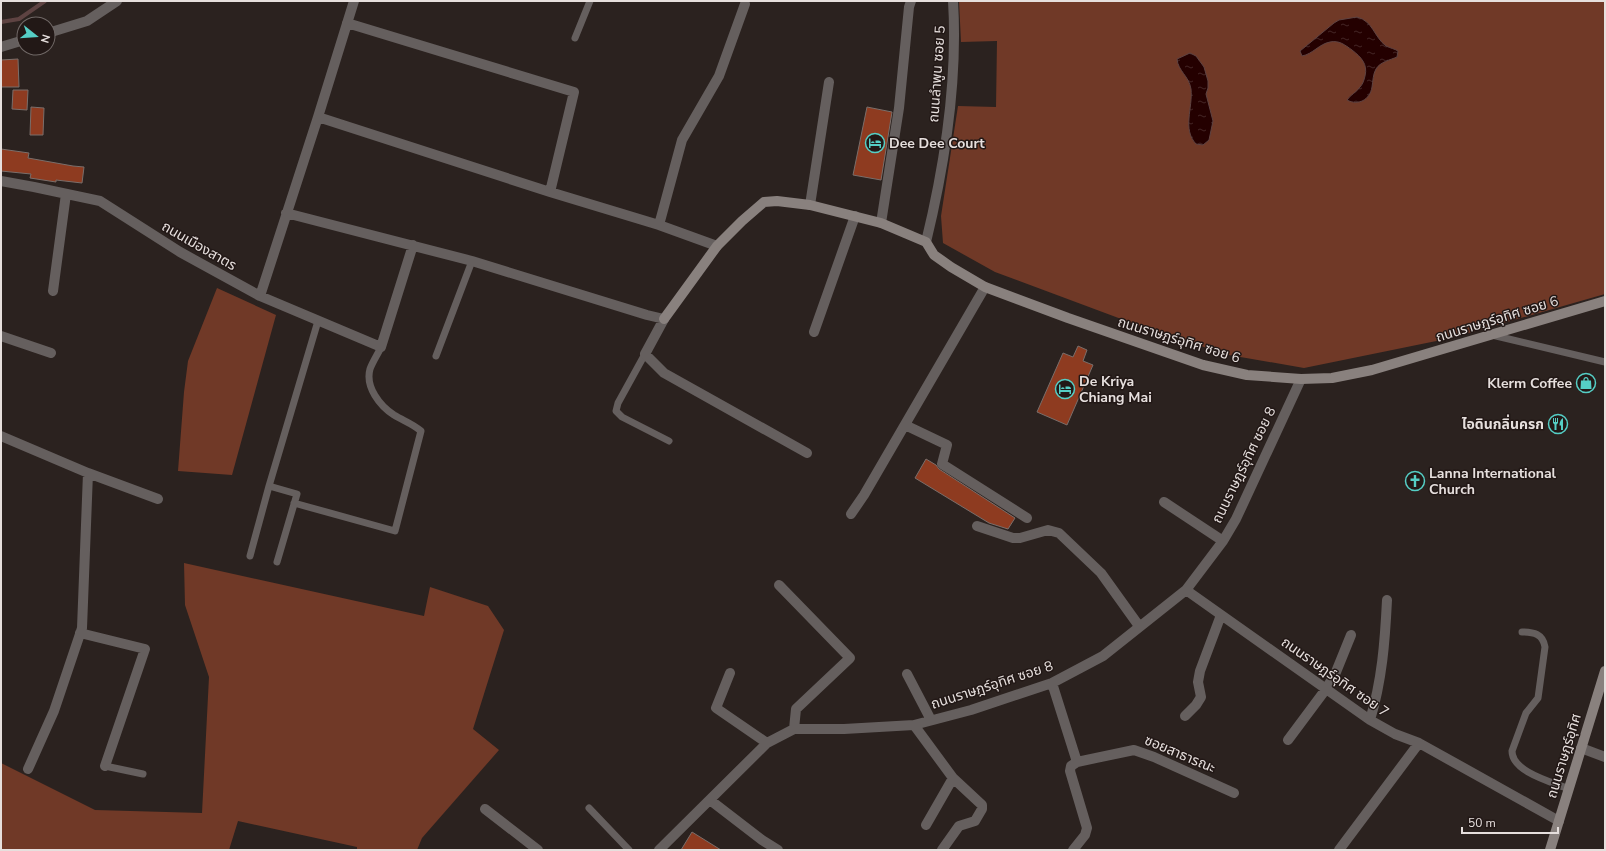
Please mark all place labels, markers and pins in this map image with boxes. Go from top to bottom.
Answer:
hotel icon: Dee Dee Court [864,132,886,154]
place label: Dee Dee Court [889,134,985,153]
place label: De Kriya Chiang Mai [1079,372,1152,407]
shop icon: Klerm Coffee [1575,372,1597,394]
place label: Klerm Coffee [1487,374,1572,393]
hotel icon: De Kriya Chiang Mai [1054,378,1076,400]
restaurant icon: ไอดินกลิ่นครก [1547,413,1569,435]
place label: ไอดินกลิ่นครก [1462,414,1544,434]
place label: Lanna International Church [1429,464,1557,499]
church icon: Lanna International Church [1404,470,1426,492]

